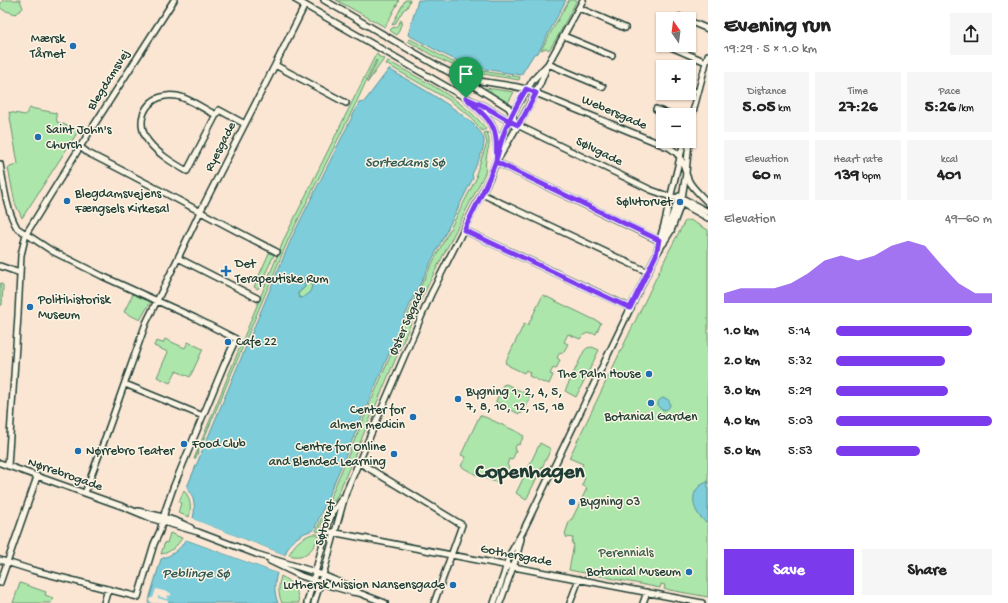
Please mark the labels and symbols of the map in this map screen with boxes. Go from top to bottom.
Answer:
north arrow [656,12,696,52]
place label: Mærsk Tårnet [29,32,67,62]
marker: Mærsk Tårnet [68,41,78,51]
street label: Blegdamsvej [84,47,134,114]
pin [449,57,483,98]
street label: Webersgade [579,92,649,134]
street label: Ryesgade [202,119,240,174]
place label: Saint John's Church [46,123,113,153]
marker: Saint John's Church [33,132,43,142]
street label: Sølvgade [573,134,625,170]
water label: Sortedams Sø [365,155,446,172]
place label: Blegdamsvejens Fængsels Kirkesal [74,187,170,217]
place label: Sølvtorvet [616,195,674,210]
marker: Blegdamsvejens Fængsels Kirkesal [62,196,72,206]
marker: Sølvtorvet [675,197,685,207]
place label: Det Terapeutiske Rum [234,257,328,287]
marker: Det Terapeutiske Rum [220,265,232,277]
street label: Øster Søgade [386,284,430,358]
place label: Politihistorisk Museum [37,293,112,323]
marker: Politihistorisk Museum [25,302,35,312]
place label: Cafe 22 [236,335,277,350]
marker: Cafe 22 [223,337,233,347]
place label: The Palm House [557,367,641,382]
marker: The Palm House [644,369,654,379]
place label: Bygning 1, 2, 4, 5, 7, 8, 10, 12, 15, 18 [465,385,564,415]
marker: Bygning 1, 2, 4, 5, 7, 8, 10, 12, 15, 18 [453,394,463,404]
marker: Botanical Garden [646,398,656,408]
place label: Center for almen medicin [330,403,406,433]
place label: Botanical Garden [603,410,698,425]
marker: Center for almen medicin [408,412,418,422]
place label: Food Club [191,437,246,452]
marker: Food Club [179,439,189,449]
place label: Centre for Online and Blended Learning [269,440,386,470]
place label: Nørrebro Teater [86,444,175,459]
marker: Nørrebro Teater [73,446,83,456]
marker: Centre for Online and Blended Learning [389,449,399,459]
street label: Nørrebrogade [26,455,105,495]
district label: Copenhagen [474,461,586,486]
place label: Bygning 03 [579,495,640,510]
street label: Søtorvet [312,497,340,548]
marker: Bygning 03 [567,497,577,507]
street label: Gothersgade [479,542,553,570]
park label: Perennials [597,546,655,561]
place label: Botanical Museum [586,565,681,580]
water label: Peblinge Sø [162,566,230,583]
marker: Botanical Museum [684,567,694,577]
place label: Luthersk Mission Nansensgade [283,578,445,593]
marker: Luthersk Mission Nansensgade [448,580,458,590]

